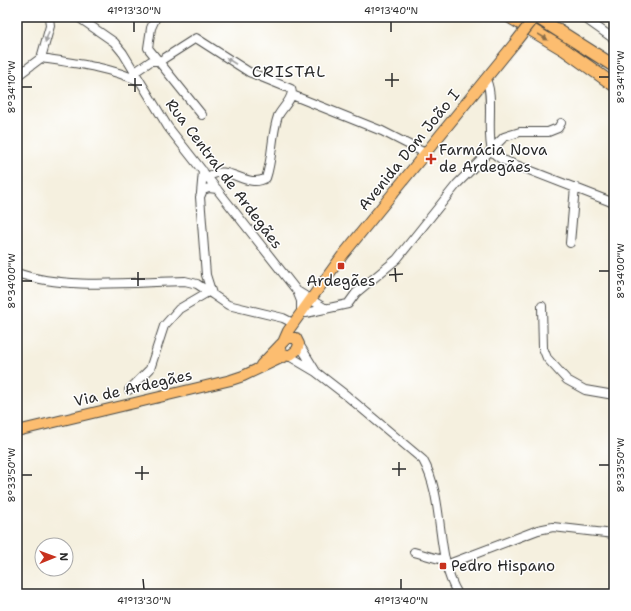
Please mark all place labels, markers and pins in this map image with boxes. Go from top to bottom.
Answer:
place label: Farmácia Nova de Ardegães [439,140,548,177]
marker: Farmácia Nova de Ardegães [426,154,436,164]
marker: Ardegães [336,261,346,271]
place label: Ardegães [306,271,376,291]
place label: Pedro Hispano [451,556,555,576]
marker: Pedro Hispano [438,561,448,571]

